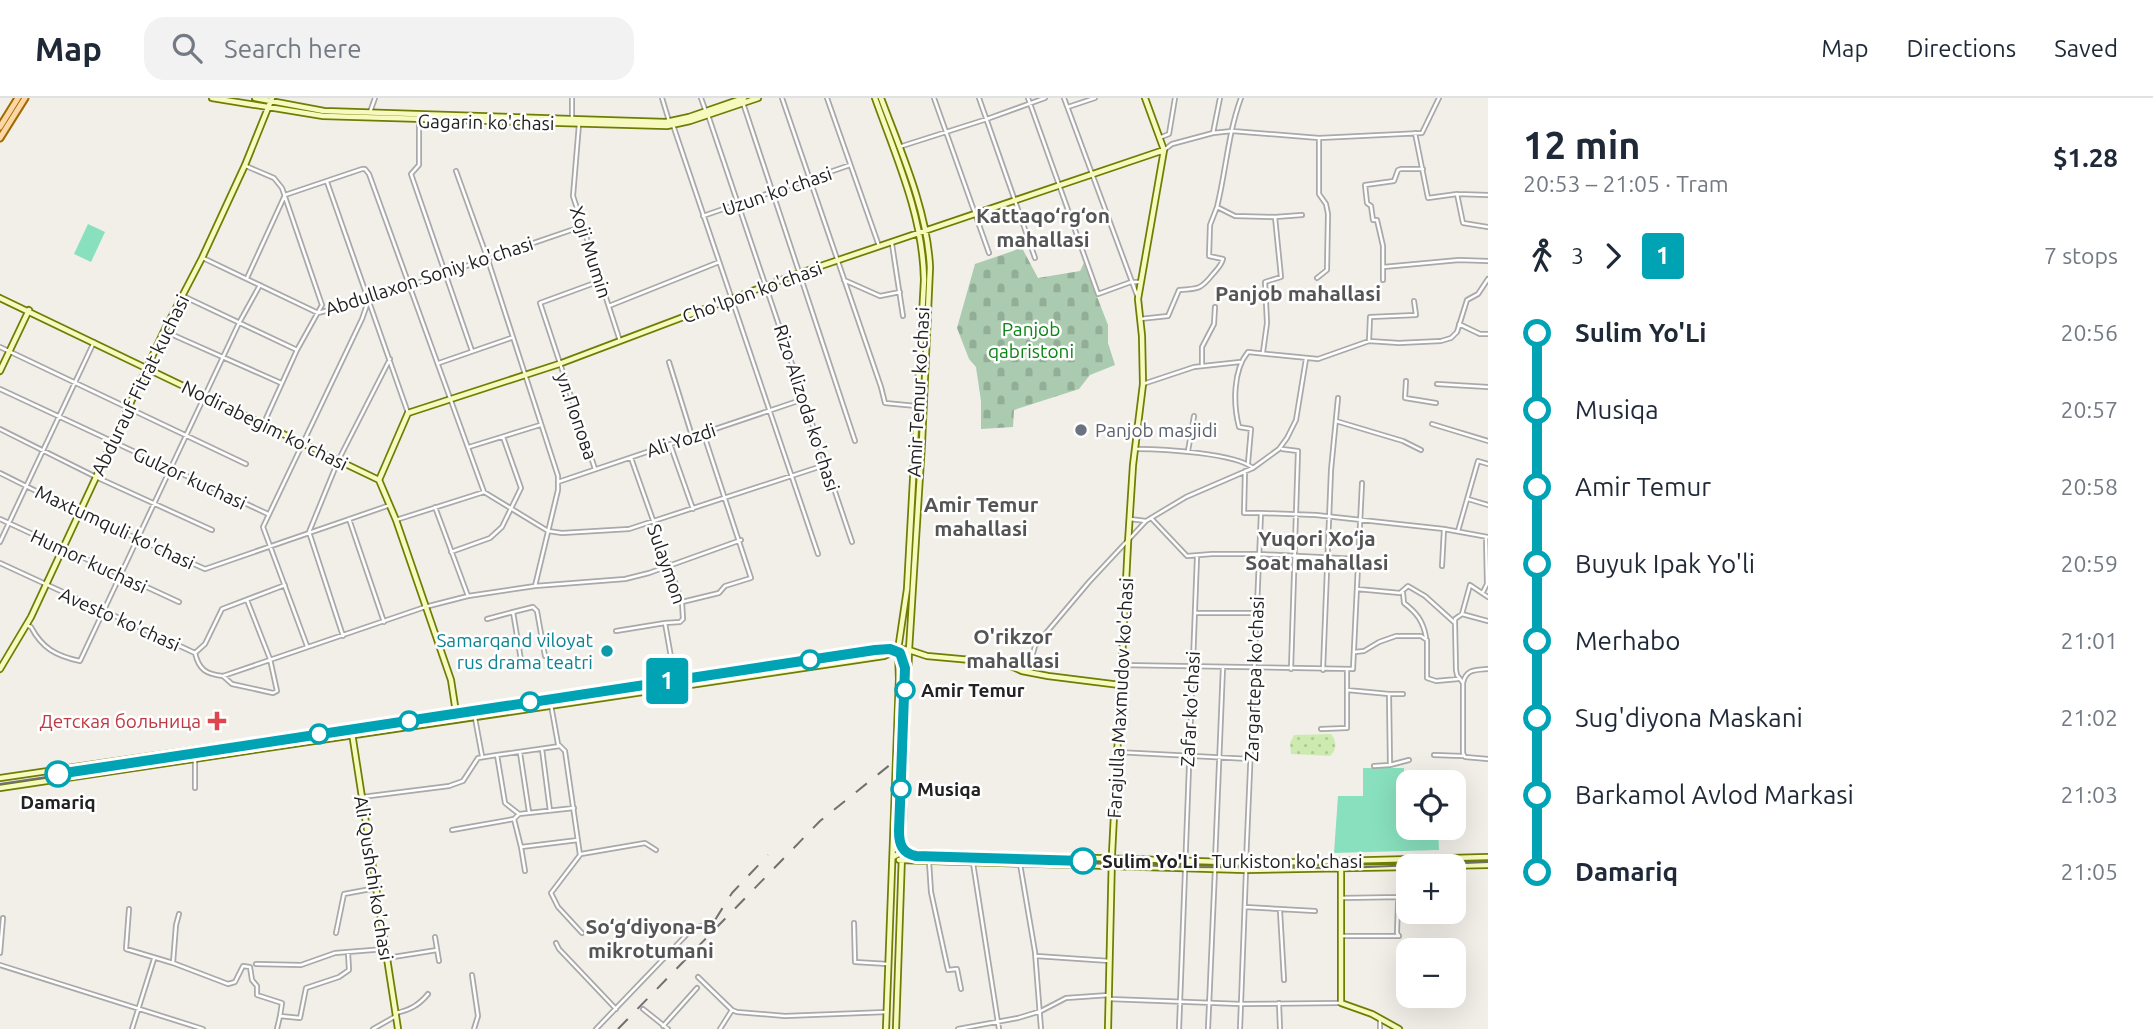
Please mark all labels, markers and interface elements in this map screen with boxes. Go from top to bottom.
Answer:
search box [144,17,634,80]
icon: search [168,29,206,67]
text: Map [35,30,102,67]
text: Search here [224,34,362,63]
text: Map [1821,35,1868,62]
text: Directions [1906,35,2016,62]
text: Saved [2054,35,2118,62]
street label: Gagarin ko'chasi [417,110,555,134]
text: 12 min [1523,124,1640,166]
text: $1.28 [2053,143,2118,172]
street label: Uzun ko'chasi [719,162,835,220]
text: 20:53 – 21:05 · Tram [1523,171,1729,196]
street label: Xoji Mumin [566,203,616,301]
district label: Kattaqo‘rg‘on mahallasi [976,203,1110,251]
street label: Abdullaxon Soniy ko'chasi [322,232,536,320]
icon: walk [1523,237,1561,275]
icon: forward [1594,237,1632,275]
text: 1 [1656,242,1670,269]
text: 3 [1571,243,1584,268]
text: 7 stops [2044,243,2118,268]
street label: Cho'lpon ko'chasi [679,257,825,327]
district label: Panjob mahallasi [1215,281,1381,305]
street label: Abdurauf Fitrat kuchasi [87,291,193,479]
street label: Amir Temur ko'chasi [903,306,933,478]
park label: Panjob qabristoni [988,318,1074,362]
text: Sulim Yo'Li [1575,318,1706,347]
text: 20:56 [2060,320,2118,345]
street label: Rizo Alizoda ko'chasi [770,322,844,494]
street label: ул.Попова [552,369,602,463]
street label: Nodirabegim ko'chasi [178,375,352,475]
text: Musiqa [1575,395,1659,424]
text: 20:57 [2060,397,2118,422]
street label: Ali Yozdi [644,418,718,462]
place label: Panjob masjidi [1095,419,1217,441]
marker: Panjob masjidi [1073,422,1089,438]
street label: Gulzor kuchasi [130,442,250,514]
text: Amir Temur [1575,472,1711,501]
text: 20:58 [2060,474,2118,499]
street label: Maxtumquli ko'chasi [32,480,198,574]
district label: Amir Temur mahallasi [924,492,1039,540]
street label: Sulaymon [643,521,691,607]
street label: Humor kuchasi [27,524,151,598]
district label: Yuqori Xo‘ja Soat mahallasi [1245,526,1389,574]
text: Buyuk Ipak Yo'li [1575,549,1755,578]
text: 20:59 [2060,551,2118,576]
street label: Farajulla Maxmudov ko'chasi [1103,577,1137,819]
street label: Avesto ko'chasi [56,583,184,655]
street label: Zargartepa ko'chasi [1240,596,1268,762]
district label: O'rikzor mahallasi [966,624,1060,672]
text: Merhabo [1575,626,1680,655]
text: 21:01 [2060,628,2118,653]
place label: Samarqand viloyat rus drama teatri [436,629,594,673]
marker: Samarqand viloyat rus drama teatri [599,643,615,659]
unlabelled marker [800,650,820,670]
street label: Zafar ko'chasi [1176,651,1204,767]
line badge: 1 [644,658,690,704]
text: 1 [660,667,674,694]
place label: Amir Temur [921,679,1025,701]
marker: Amir Temur [895,680,915,700]
unlabelled marker [520,692,540,712]
text: Sug'diyona Maskani [1575,703,1803,732]
text: 21:02 [2060,705,2118,730]
place label: Детская больница [40,710,201,732]
marker: Детская больница [207,711,227,731]
unlabelled marker [399,711,419,731]
unlabelled marker [309,724,329,744]
marker: Damariq [45,761,71,787]
map controls [1396,770,1466,1008]
button: locate [1396,770,1466,840]
place label: Musiqa [917,778,981,800]
marker: Musiqa [891,779,911,799]
text: Barkamol Avlod Markasi [1575,780,1854,809]
text: 21:03 [2060,782,2118,807]
place label: Damariq [20,791,96,813]
street label: Ali Qushchi ko'chasi [350,794,398,962]
marker: Sulim Yo'Li [1070,848,1096,874]
place label: Sulim Yo'Li [1102,850,1198,872]
street label: Turkiston ko'chasi [1211,850,1363,872]
button: + [1396,854,1466,924]
text: Damariq [1575,857,1678,886]
text: 21:05 [2060,859,2118,884]
district label: So‘g‘diyona-B mikrotumani [585,914,717,962]
button: − [1396,938,1466,1008]

